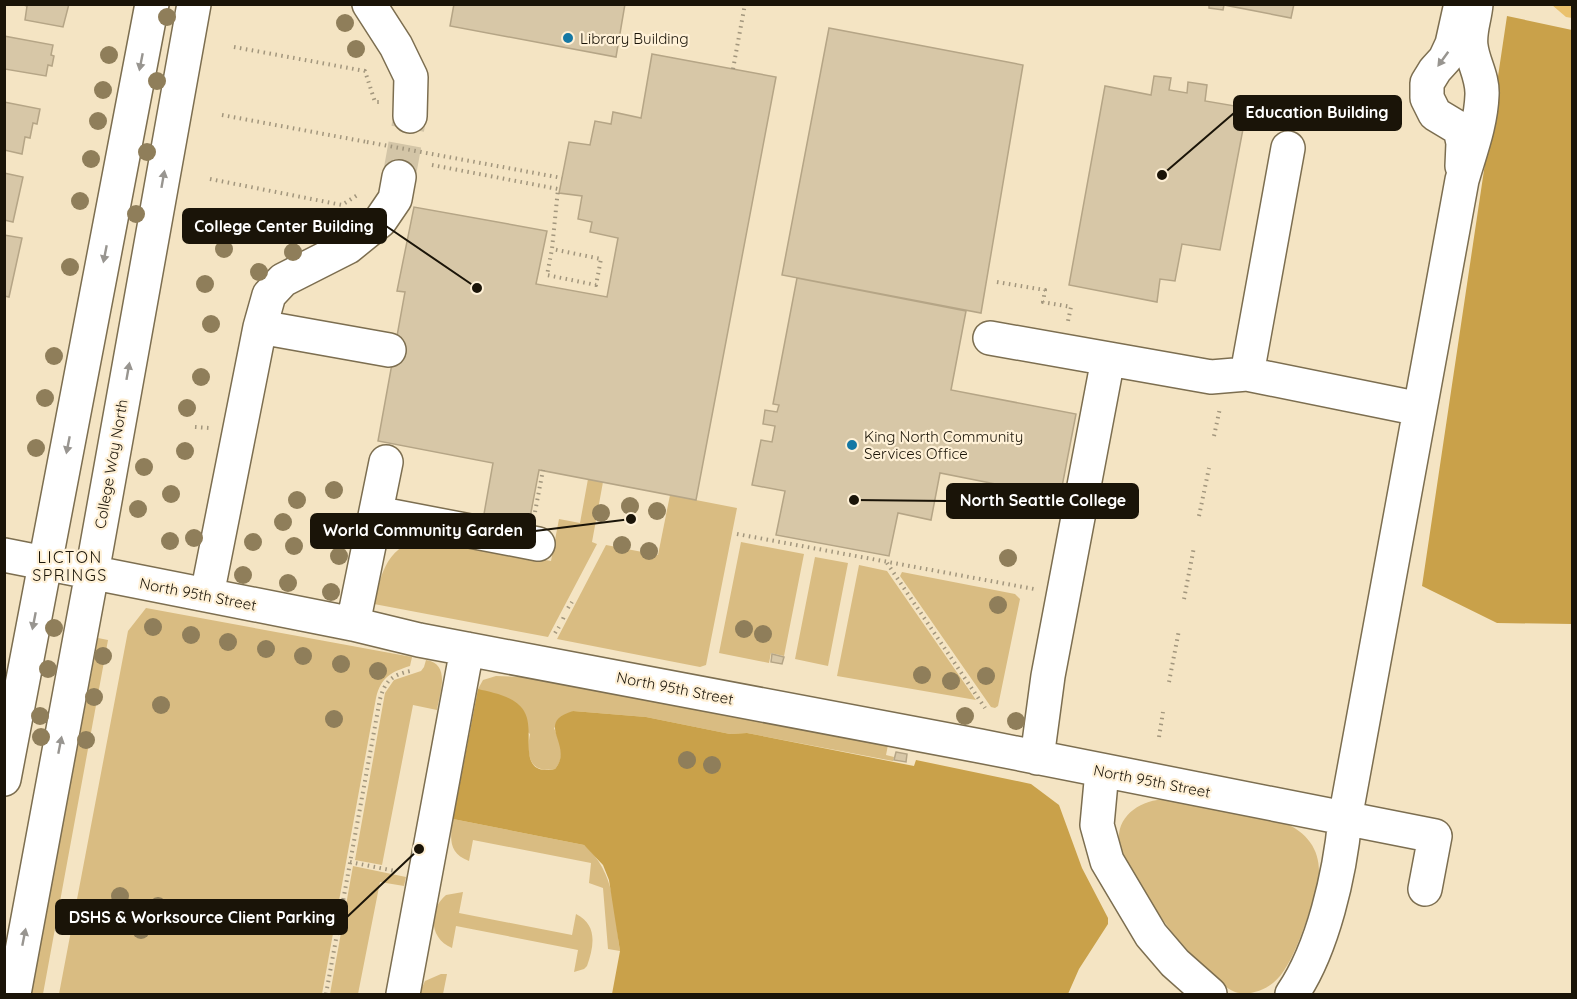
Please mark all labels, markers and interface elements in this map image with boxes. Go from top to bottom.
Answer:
place label: Library Building [580,29,689,48]
marker: Library Building [561,31,575,45]
one-way arrow [1437,51,1449,67]
one-way arrow [136,53,145,72]
callout: Education Building [1234,96,1401,130]
text: Education Building [1246,102,1388,122]
one-way arrow [159,169,168,188]
callout: College Center Building [183,209,386,243]
text: College Center Building [194,216,374,236]
one-way arrow [100,244,109,263]
one-way arrow [124,361,133,380]
street label: College Way North [90,398,132,530]
place label: King North Community Services Office [864,427,1023,463]
one-way arrow [63,436,72,455]
marker: King North Community Services Office [845,438,859,452]
callout: North Seattle College [947,484,1138,518]
text: North Seattle College [960,490,1126,510]
callout: World Community Garden [311,514,535,548]
text: World Community Garden [323,520,523,540]
district label: LICTON SPRINGS [32,547,108,585]
street label: North 95th Street [138,573,258,615]
one-way arrow [29,612,38,631]
street label: North 95th Street [615,667,735,709]
one-way arrow [56,736,65,755]
street label: North 95th Street [1092,760,1212,802]
callout: DSHS & Worksource Client Parking [56,900,347,934]
text: DSHS & Worksource Client Parking [69,907,335,927]
one-way arrow [20,927,29,946]

